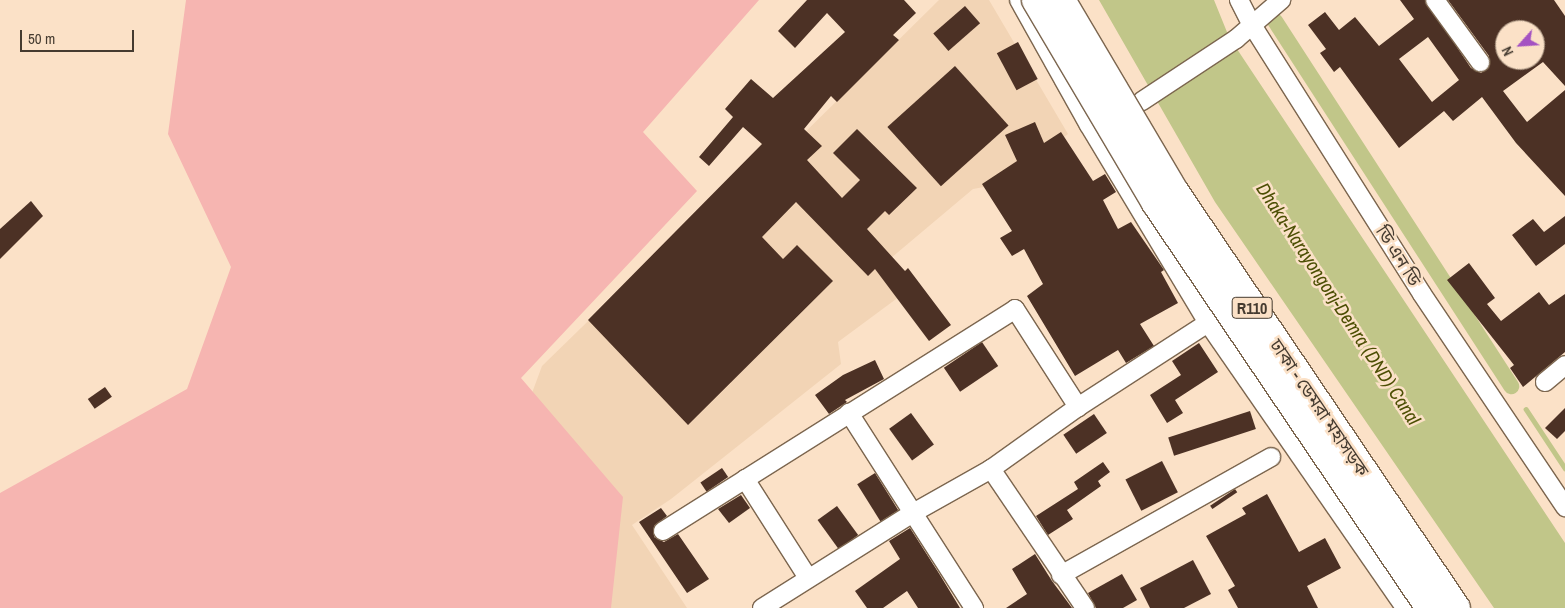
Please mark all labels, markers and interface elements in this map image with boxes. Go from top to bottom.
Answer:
scale bar [22,20,136,52]
north arrow [1495,20,1545,70]
text: 50 m [28,28,55,49]
text: N [1498,43,1517,59]
water label: Dhaka-Narayongonj-Demra (DND) Canal [1251,179,1425,429]
street label: ডি এন ডি [1371,222,1425,290]
road number: R110 [1231,294,1273,322]
street label: ঢাকা - ডেমরা মহাসড়ক [1265,335,1373,481]

